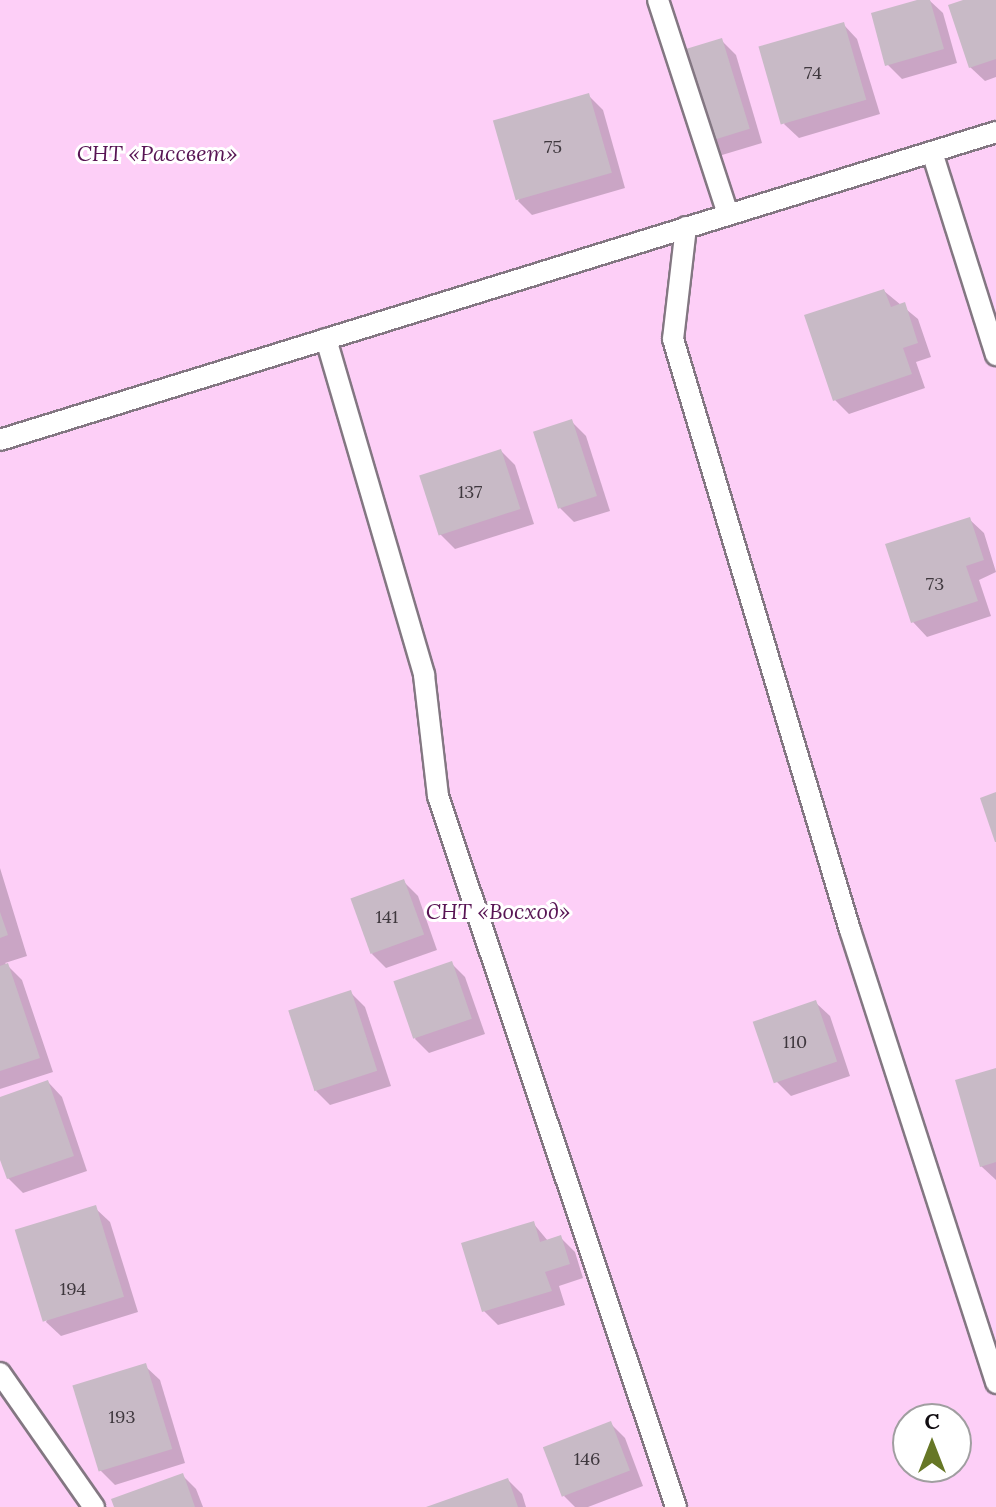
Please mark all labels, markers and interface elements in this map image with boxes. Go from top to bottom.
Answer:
house number: 74 [804,62,822,84]
house number: 75 [544,136,562,158]
park label: СНТ «Рассвет» [77,141,237,167]
house number: 137 [458,481,482,503]
house number: 73 [926,573,944,595]
park label: СНТ «Восход» [426,899,570,925]
house number: 141 [376,906,398,928]
house number: 110 [783,1031,807,1053]
house number: 194 [60,1278,86,1300]
north arrow [892,1403,972,1483]
house number: 193 [109,1406,135,1428]
text: С [924,1407,940,1435]
house number: 146 [574,1448,600,1470]

